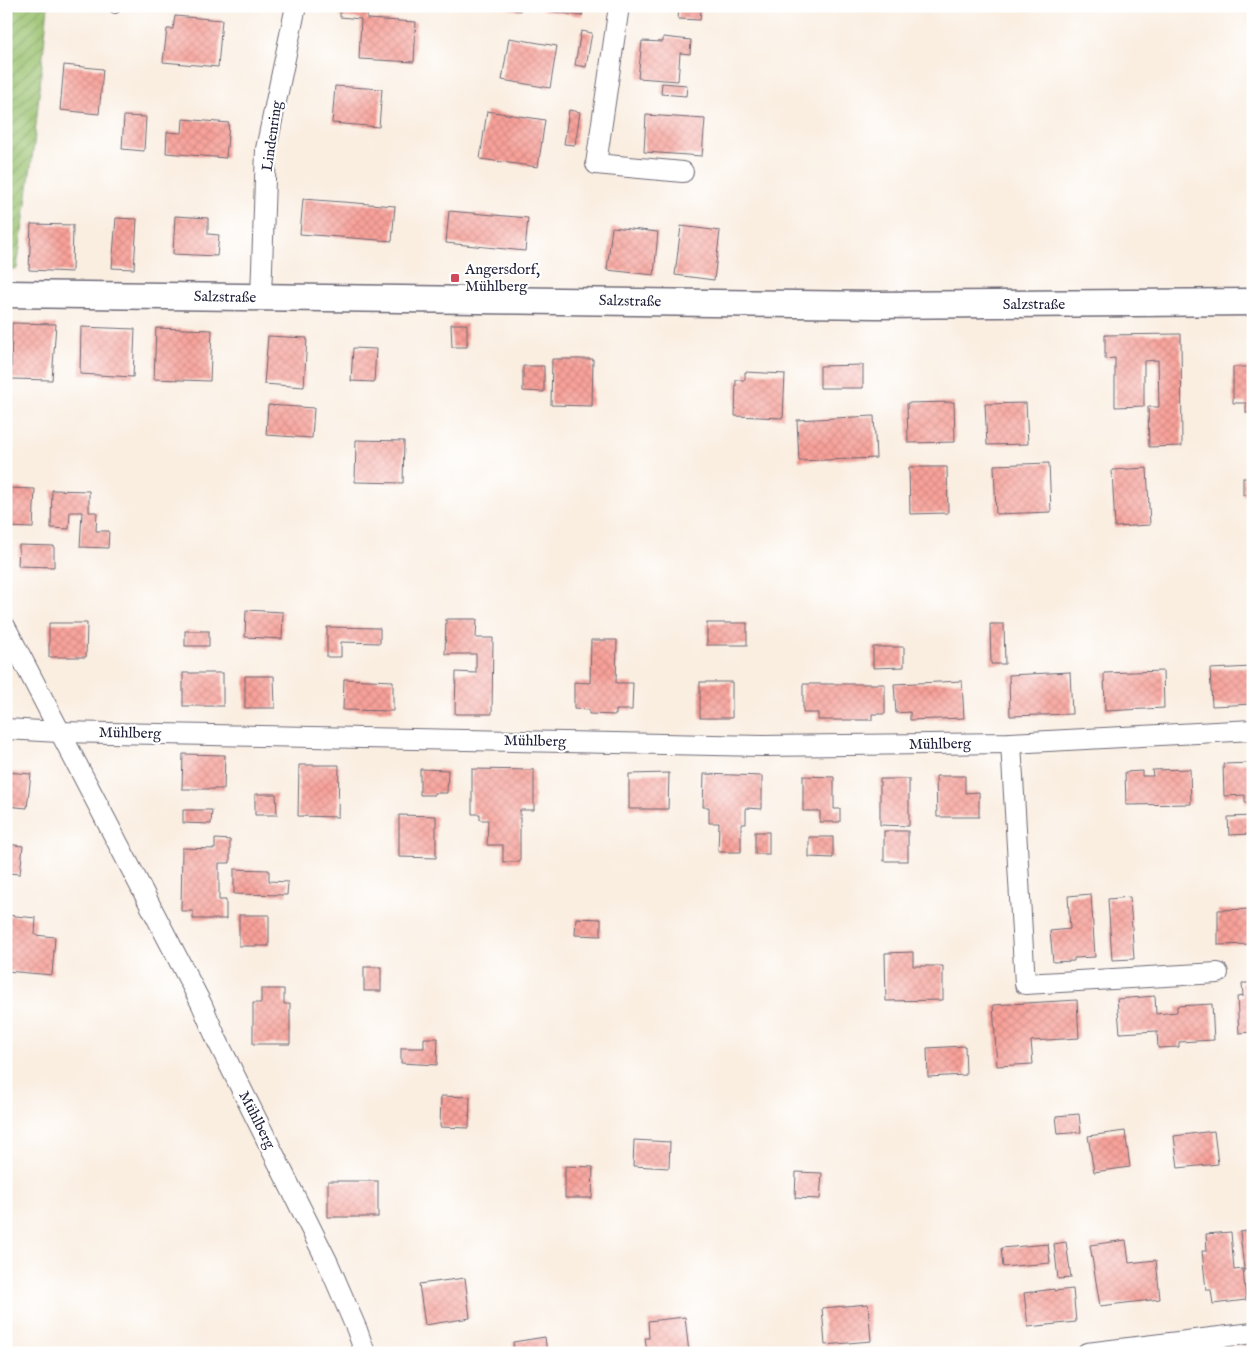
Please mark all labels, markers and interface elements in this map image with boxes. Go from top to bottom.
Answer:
street label: Lindenring [258,99,286,173]
place label: Angersdorf, Mühlberg [464,260,540,296]
marker: Angersdorf, Mühlberg [449,272,461,284]
street label: Salzstraße [194,287,256,307]
street label: Salzstraße [599,291,661,311]
street label: Salzstraße [1003,295,1065,314]
street label: Mühlberg [99,723,162,743]
street label: Mühlberg [504,731,567,751]
street label: Mühlberg [909,734,972,754]
street label: Mühlberg [234,1088,280,1153]

